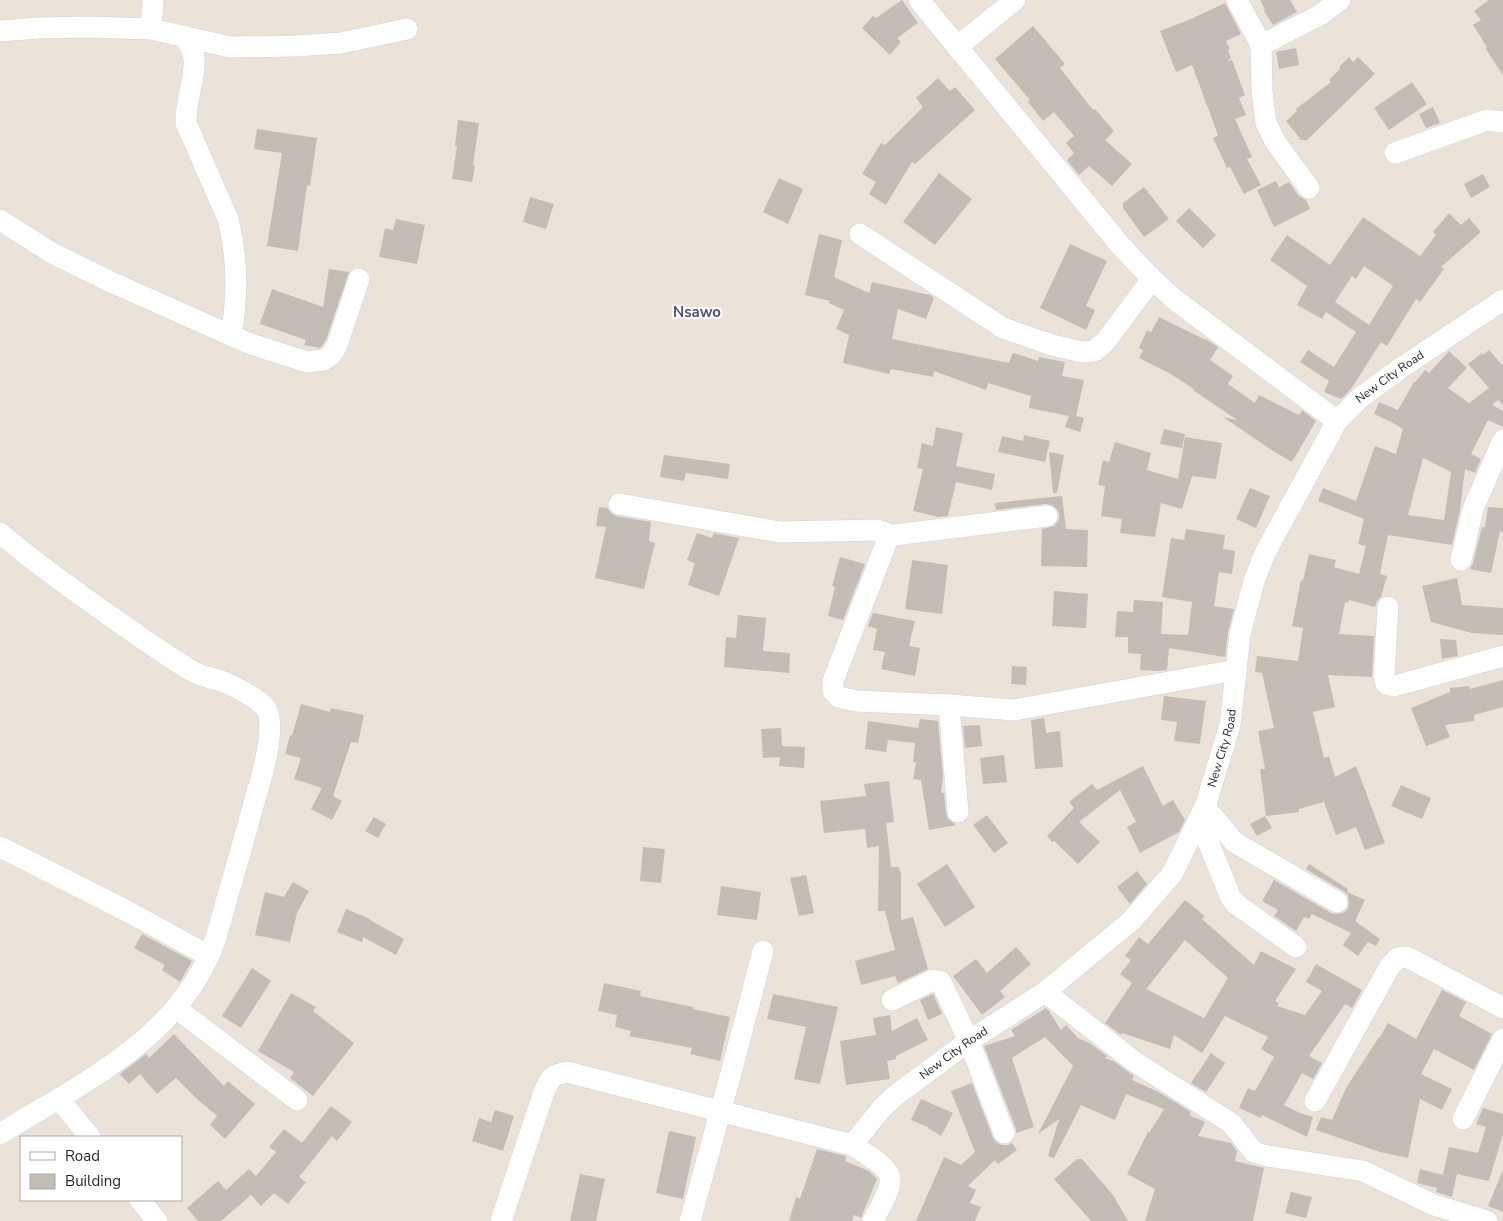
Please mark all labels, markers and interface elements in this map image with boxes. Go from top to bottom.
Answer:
district label: Nsawo [673,302,721,322]
street label: New City Road [1352,347,1427,407]
street label: New City Road [1203,708,1240,789]
street label: New City Road [916,1023,991,1083]
legend [20,1136,182,1201]
text: Road [65,1146,100,1166]
text: Building [65,1171,121,1191]

